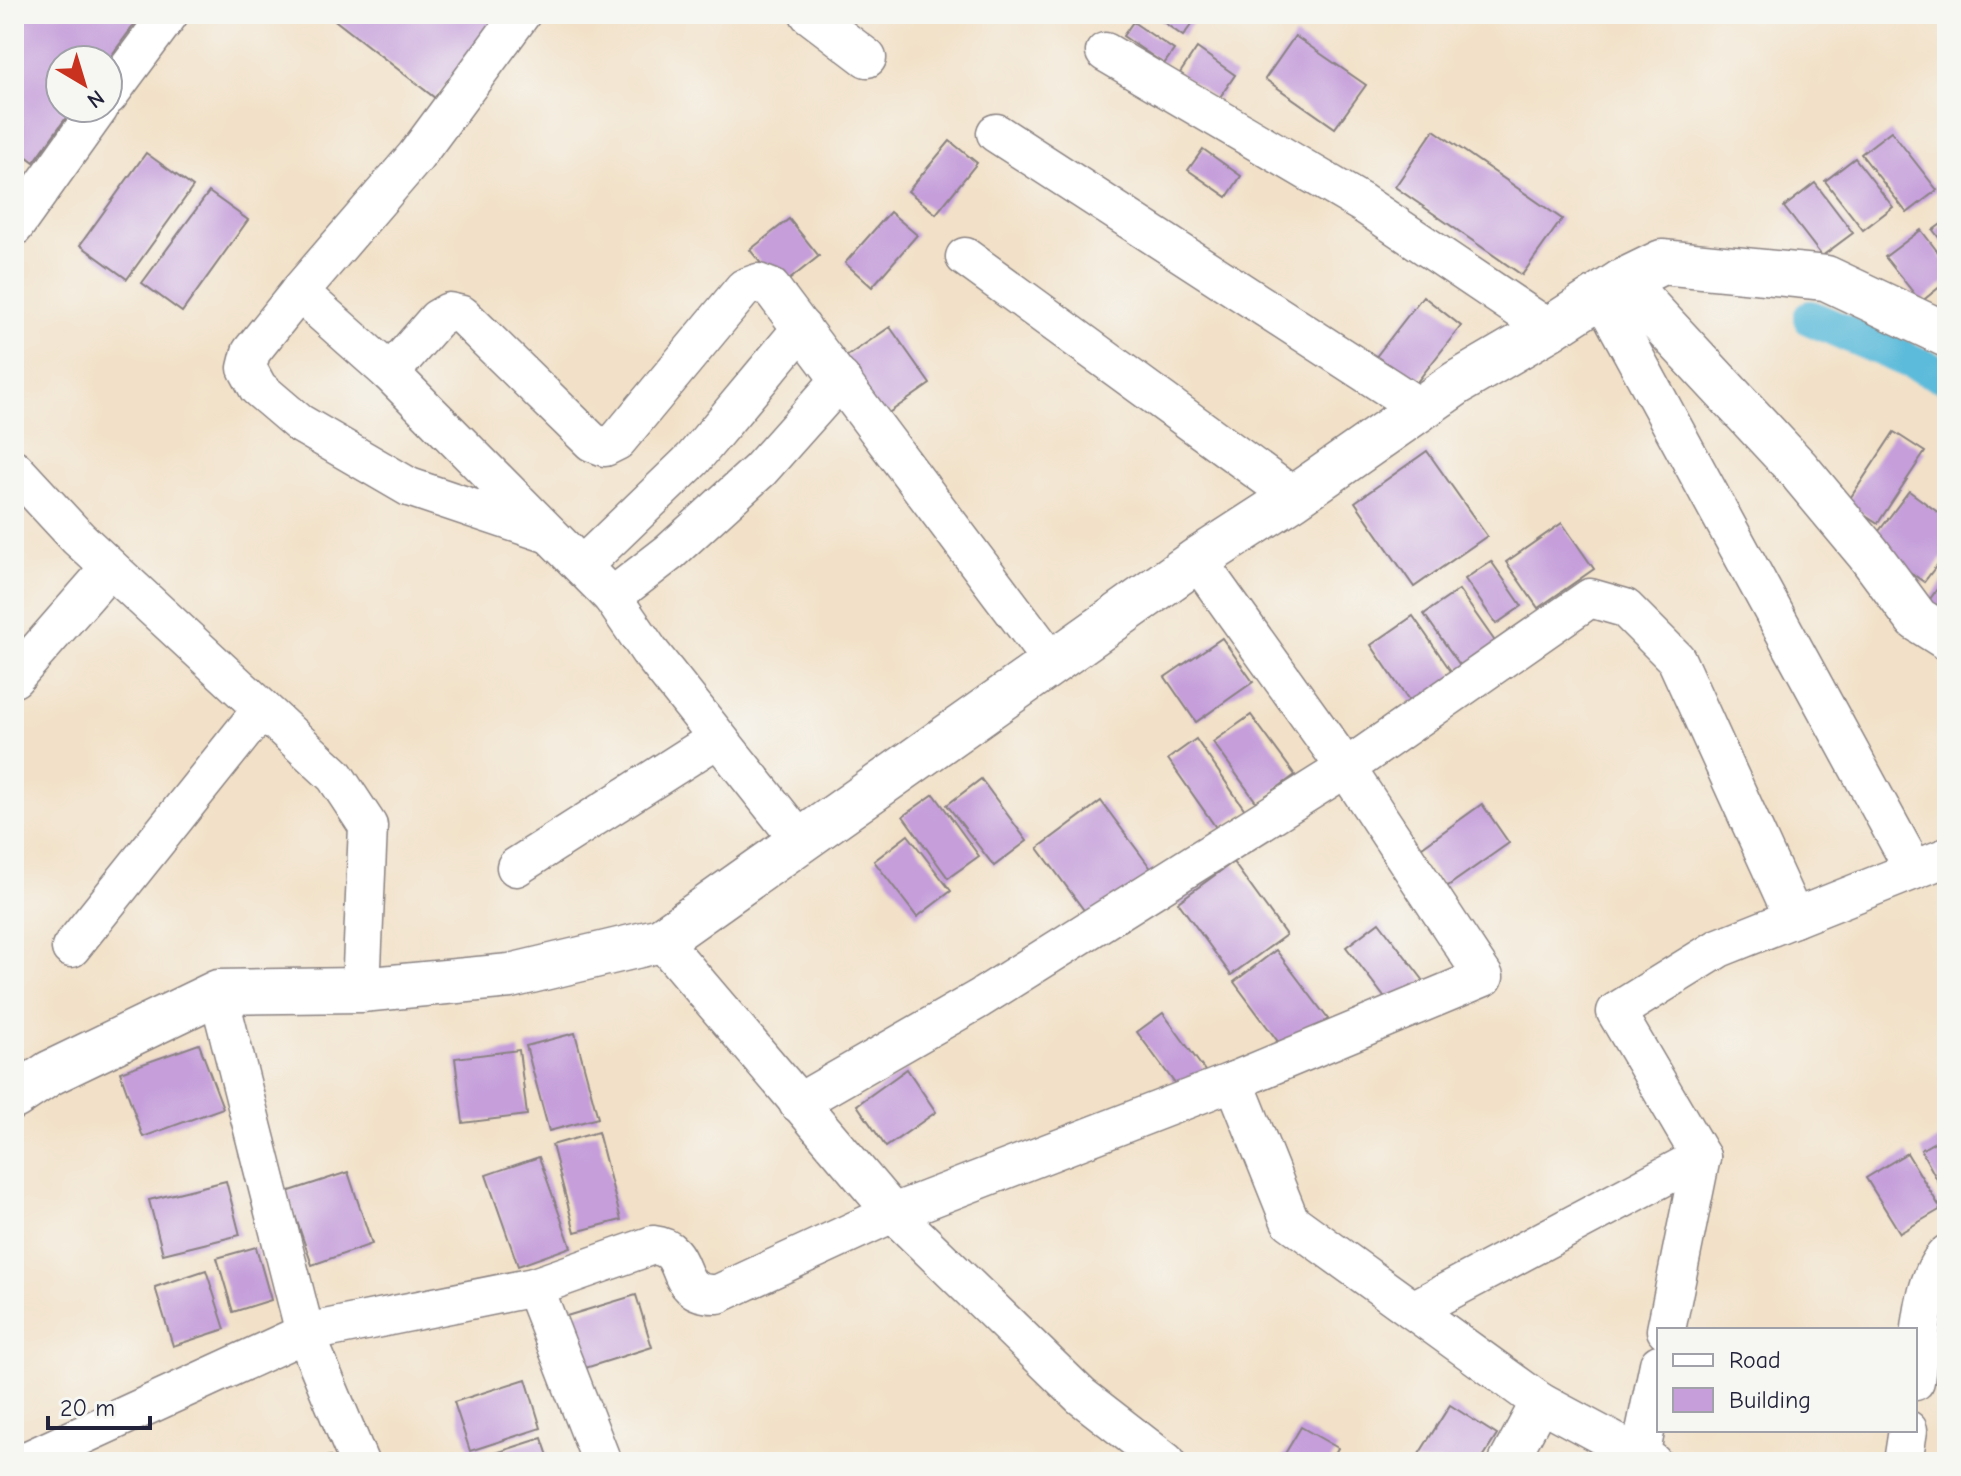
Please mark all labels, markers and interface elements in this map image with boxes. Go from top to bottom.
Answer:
north arrow [44,44,124,124]
text: N [82,84,109,114]
legend [1657,1328,1917,1432]
text: Road [1729,1346,1781,1374]
scale bar [48,1380,150,1430]
text: Building [1729,1386,1811,1414]
text: 20 m [60,1394,115,1422]

